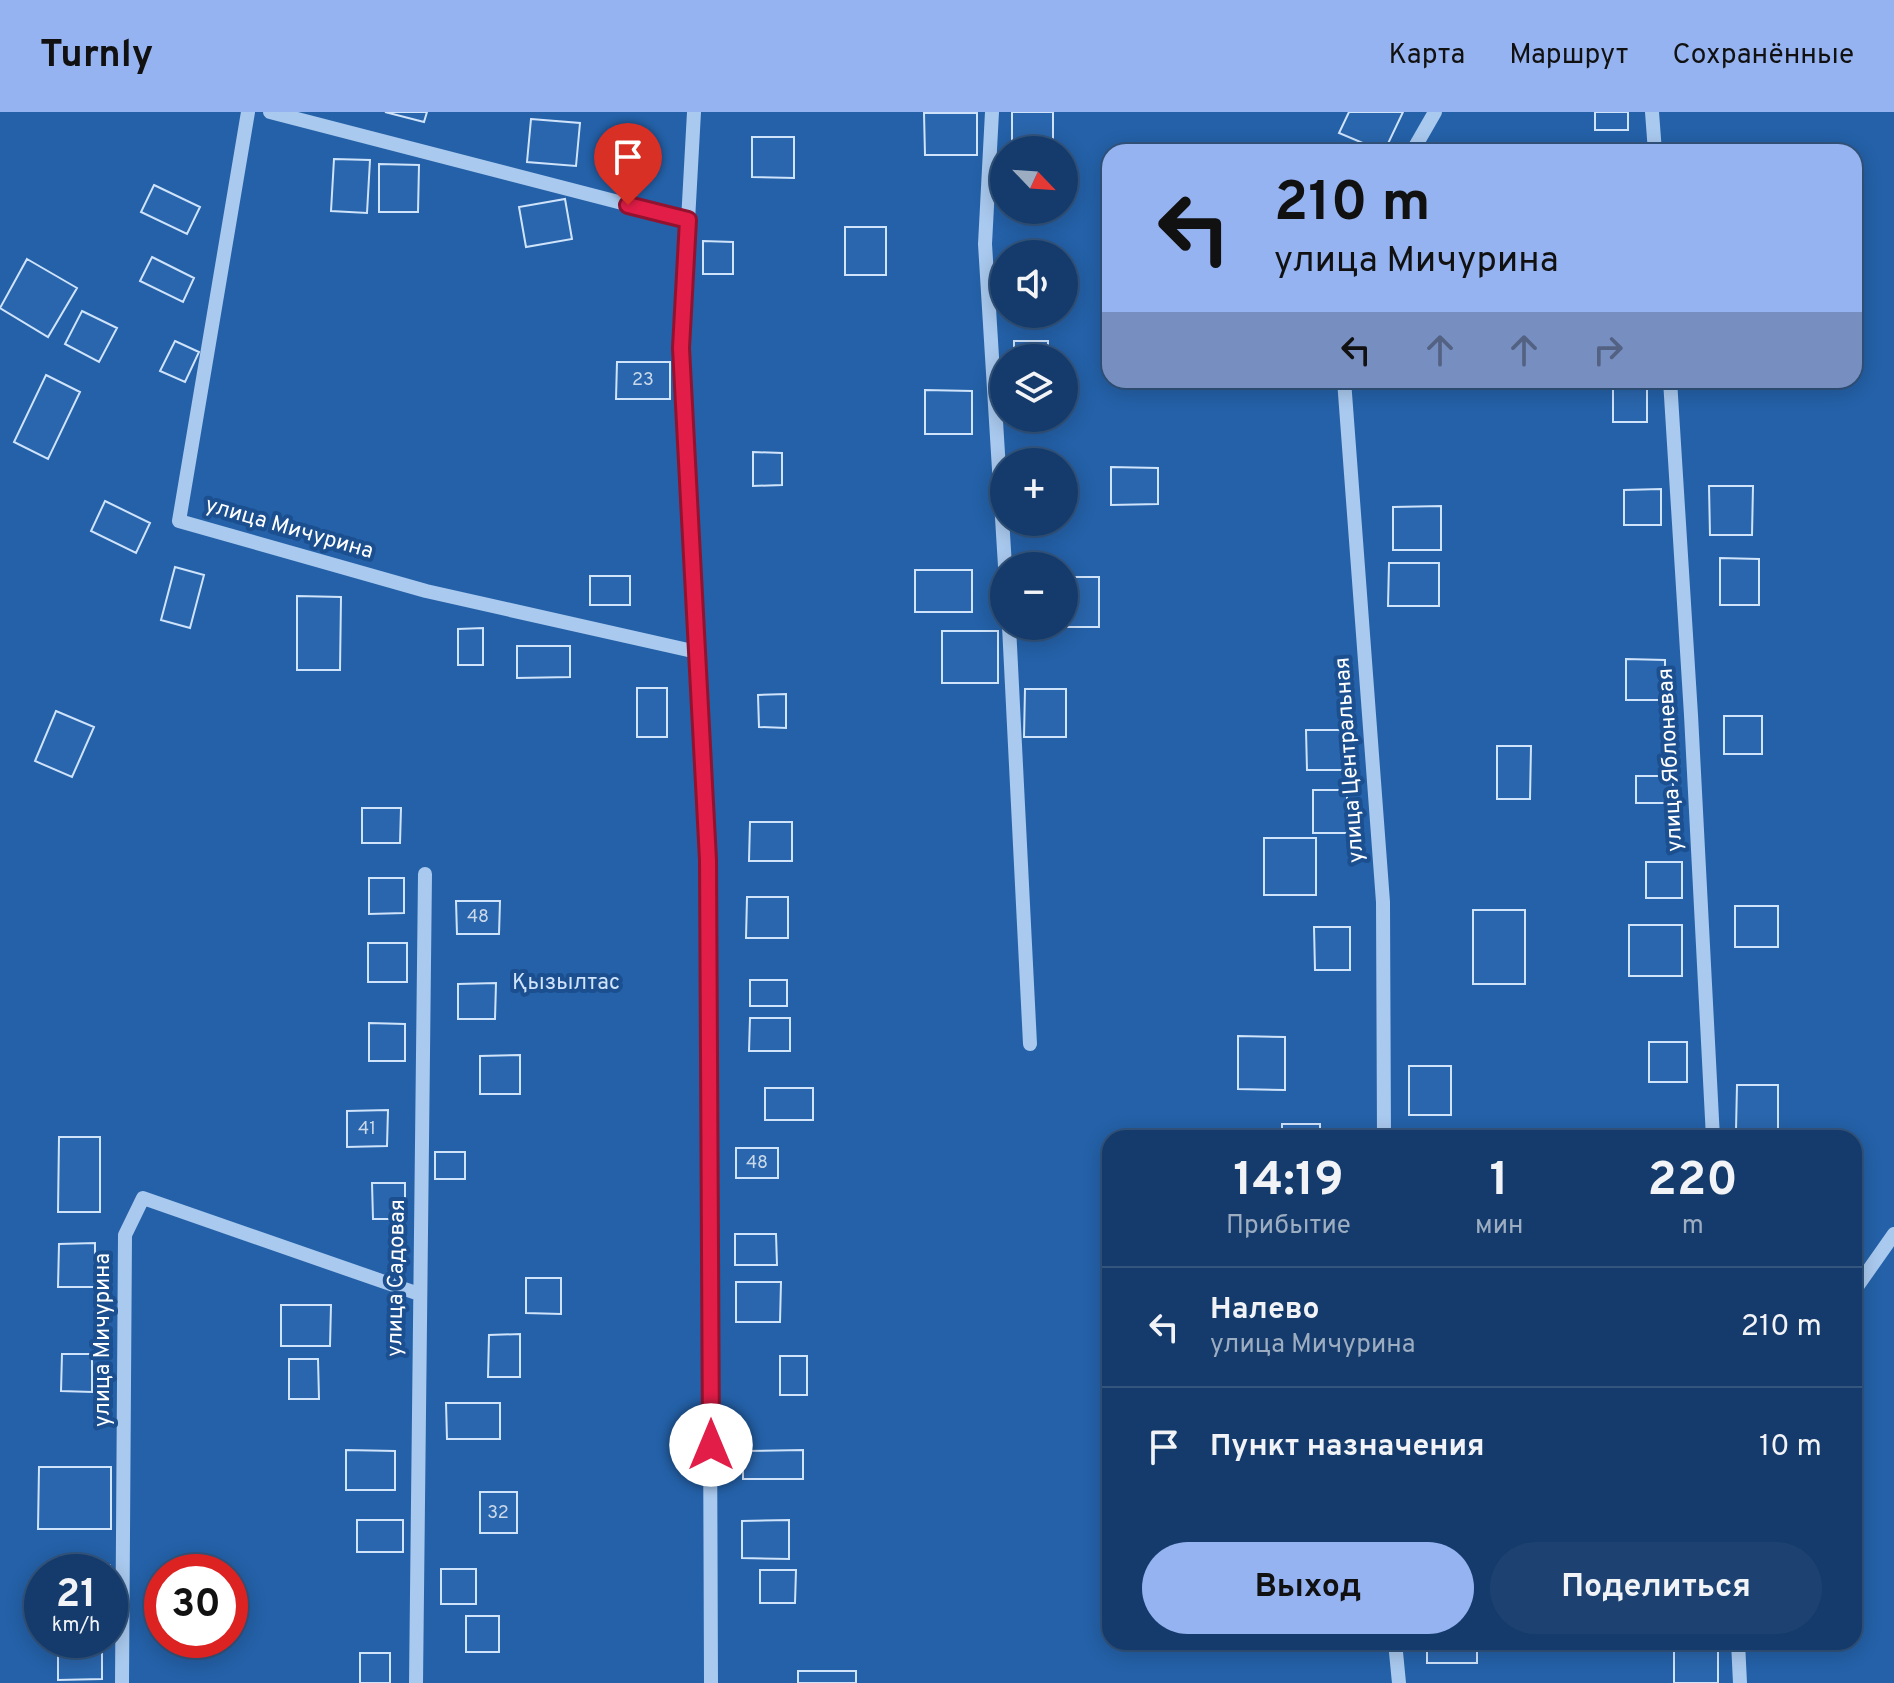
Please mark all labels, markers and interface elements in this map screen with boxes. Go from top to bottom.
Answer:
text: Turnly [40,32,153,81]
text: Карта [1389,38,1465,74]
text: Маршрут [1509,38,1628,74]
text: Сохранённые [1672,38,1854,74]
pin [594,123,662,205]
icon: arrive [606,135,650,179]
north arrow [990,136,1078,224]
map controls [990,136,1078,640]
text: 210 m [1274,170,1431,240]
icon: left [1142,176,1246,280]
text: улица Мичурина [1274,239,1559,285]
button: sound [990,240,1078,328]
icon: left [1334,328,1378,372]
icon: ahead [1418,328,1462,372]
icon: ahead [1502,328,1546,372]
icon: right [1586,328,1630,372]
button: layers [990,344,1078,432]
house number: 23 [632,369,654,392]
button: + [990,448,1078,536]
street label: улица Мичурина [202,492,376,566]
button: − [990,552,1078,640]
street label: улица Центральная [1329,656,1371,864]
street label: улица Яблоневая [1653,667,1689,853]
house number: 48 [467,906,489,929]
park label: Қызылтас [512,970,620,997]
house number: 41 [358,1118,376,1141]
house number: 48 [746,1152,768,1175]
text: 14:19 [1233,1152,1344,1212]
text: 1 [1490,1152,1509,1212]
text: 220 [1648,1152,1738,1212]
street label: улица Садовая [382,1199,412,1357]
text: Прибытие [1226,1210,1351,1243]
text: мин [1475,1210,1523,1243]
text: m [1682,1210,1704,1243]
street label: улица Мичурина [90,1253,117,1427]
text: Налево [1210,1292,1319,1329]
icon: left [1142,1305,1186,1349]
text: 210 m [1741,1309,1822,1346]
text: улица Мичурина [1210,1329,1416,1362]
position arrow [669,1403,753,1487]
icon: arrive [1142,1425,1186,1469]
text: Пункт назначения [1210,1429,1484,1466]
text: 10 m [1759,1429,1822,1466]
house number: 32 [487,1502,509,1525]
button: Выход [1142,1542,1474,1634]
button: Поделиться [1490,1542,1822,1634]
speed limit sign: 30 [144,1554,248,1658]
text: 21 [56,1571,96,1621]
text: km/h [52,1613,100,1639]

